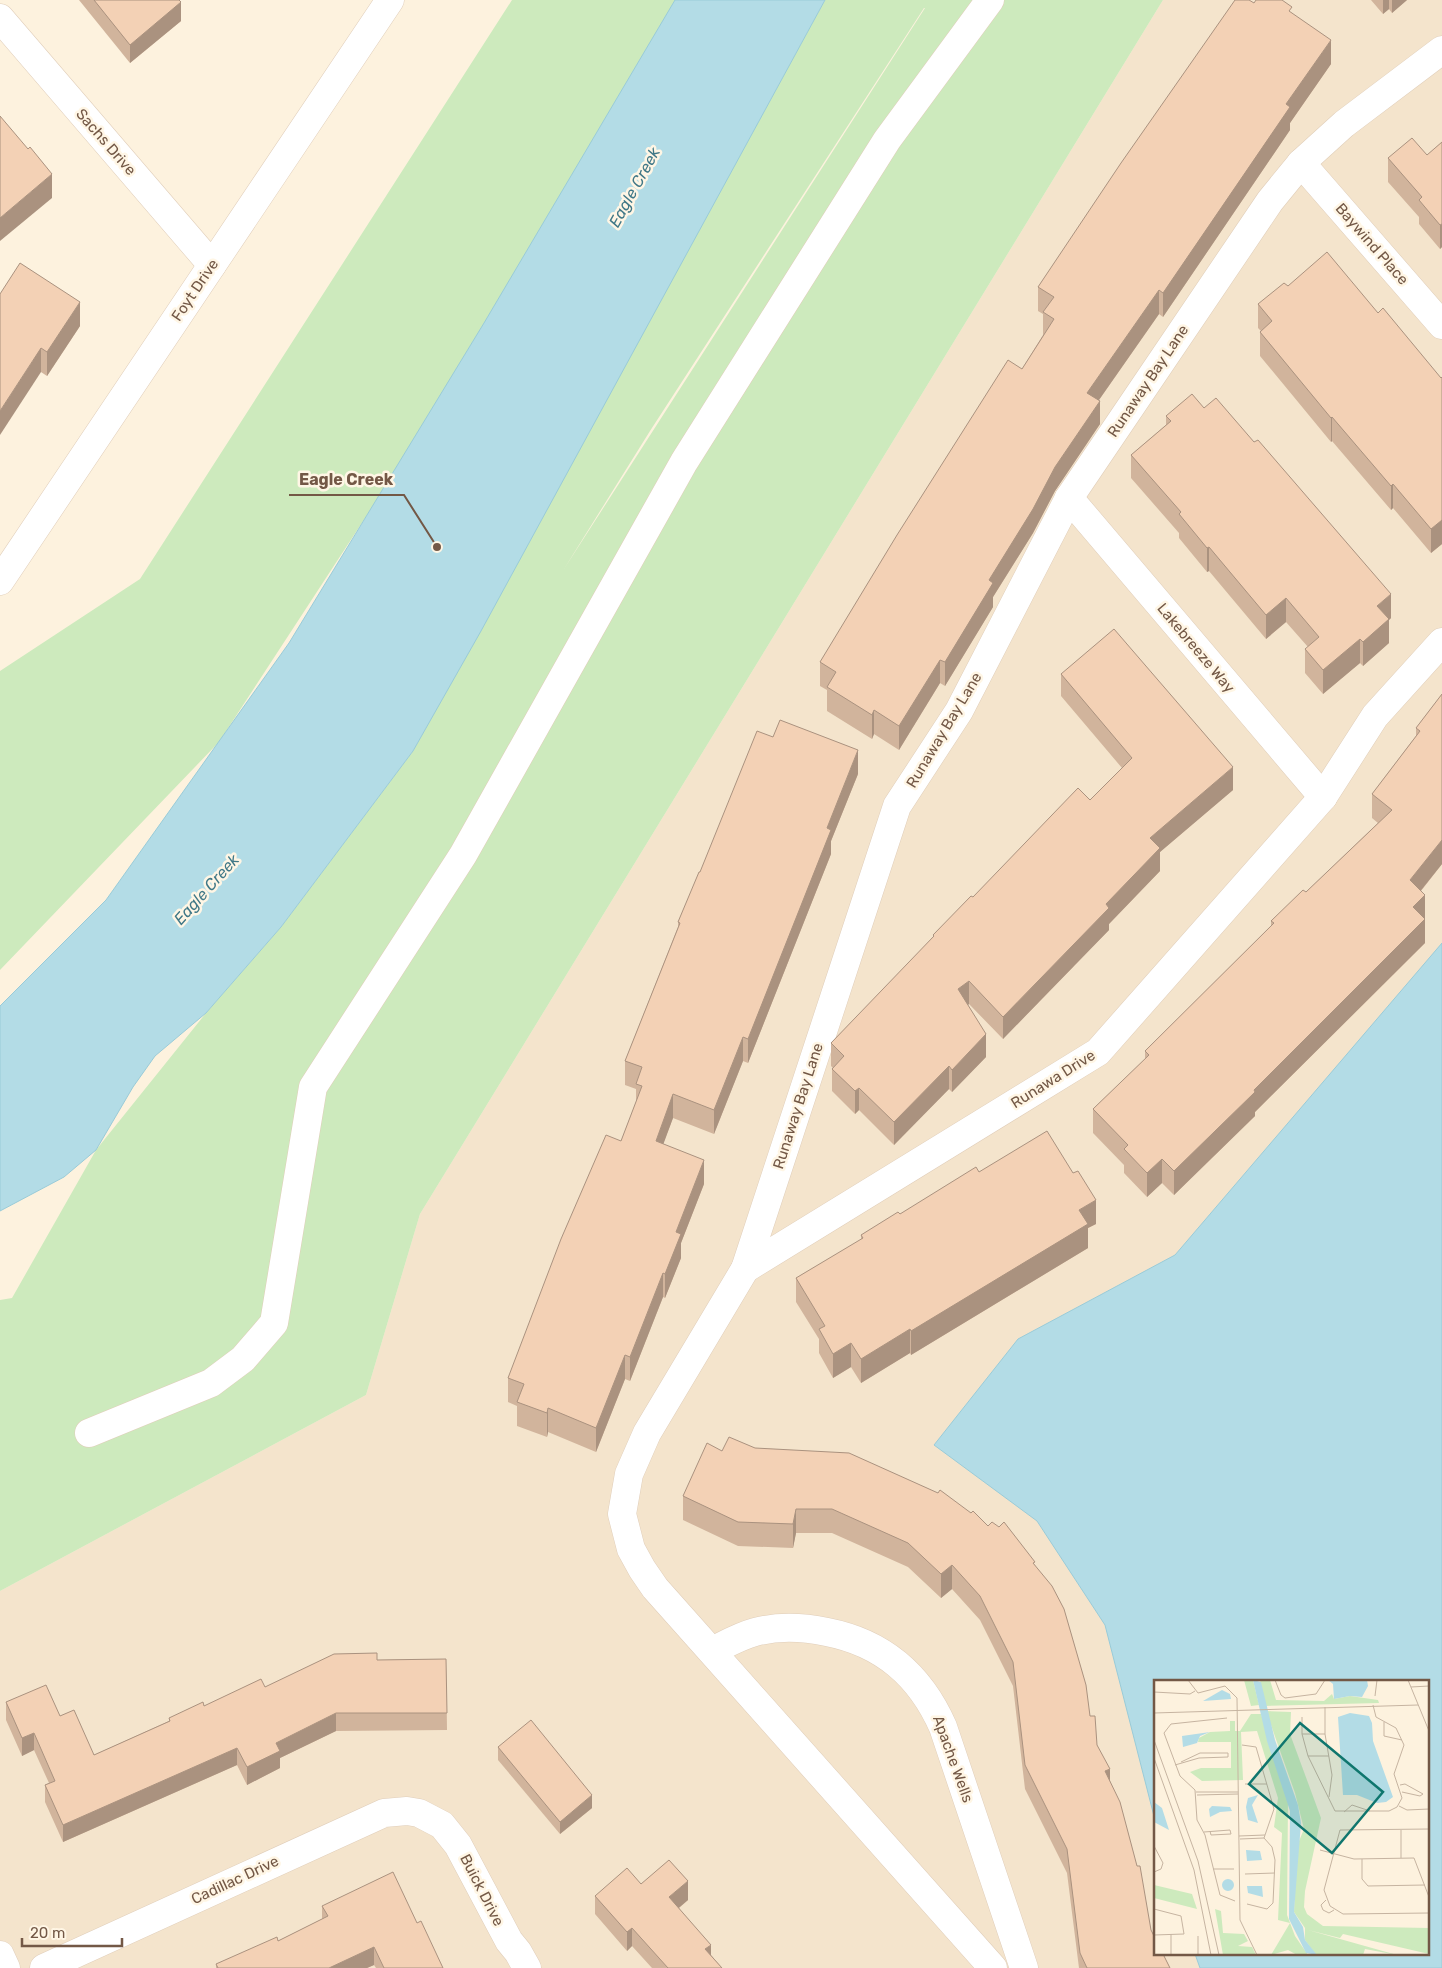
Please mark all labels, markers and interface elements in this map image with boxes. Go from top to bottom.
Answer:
street label: Sachs Drive [72,105,140,179]
water label: Eagle Creek [605,143,664,230]
street label: Baywind Place [1332,200,1412,288]
street label: Foyt Drive [168,256,222,324]
street label: Runaway Bay Lane [1104,321,1192,441]
callout: Eagle Creek [289,464,404,495]
text: Eagle Creek [299,470,394,489]
street label: Lakebreeze Way [1153,600,1239,696]
street label: Runaway Bay Lane [902,669,986,791]
water label: Eagle Creek [170,850,243,928]
street label: Runaway Bay Lane [769,1041,827,1171]
street label: Runawa Drive [1008,1046,1098,1112]
inset map [1154,1680,1430,1956]
street label: Apache Wells [929,1713,977,1805]
street label: Buick Drive [456,1851,508,1929]
street label: Cadillac Drive [188,1852,282,1908]
scale bar [22,1916,122,1948]
text: 20 m [30,1924,65,1942]

